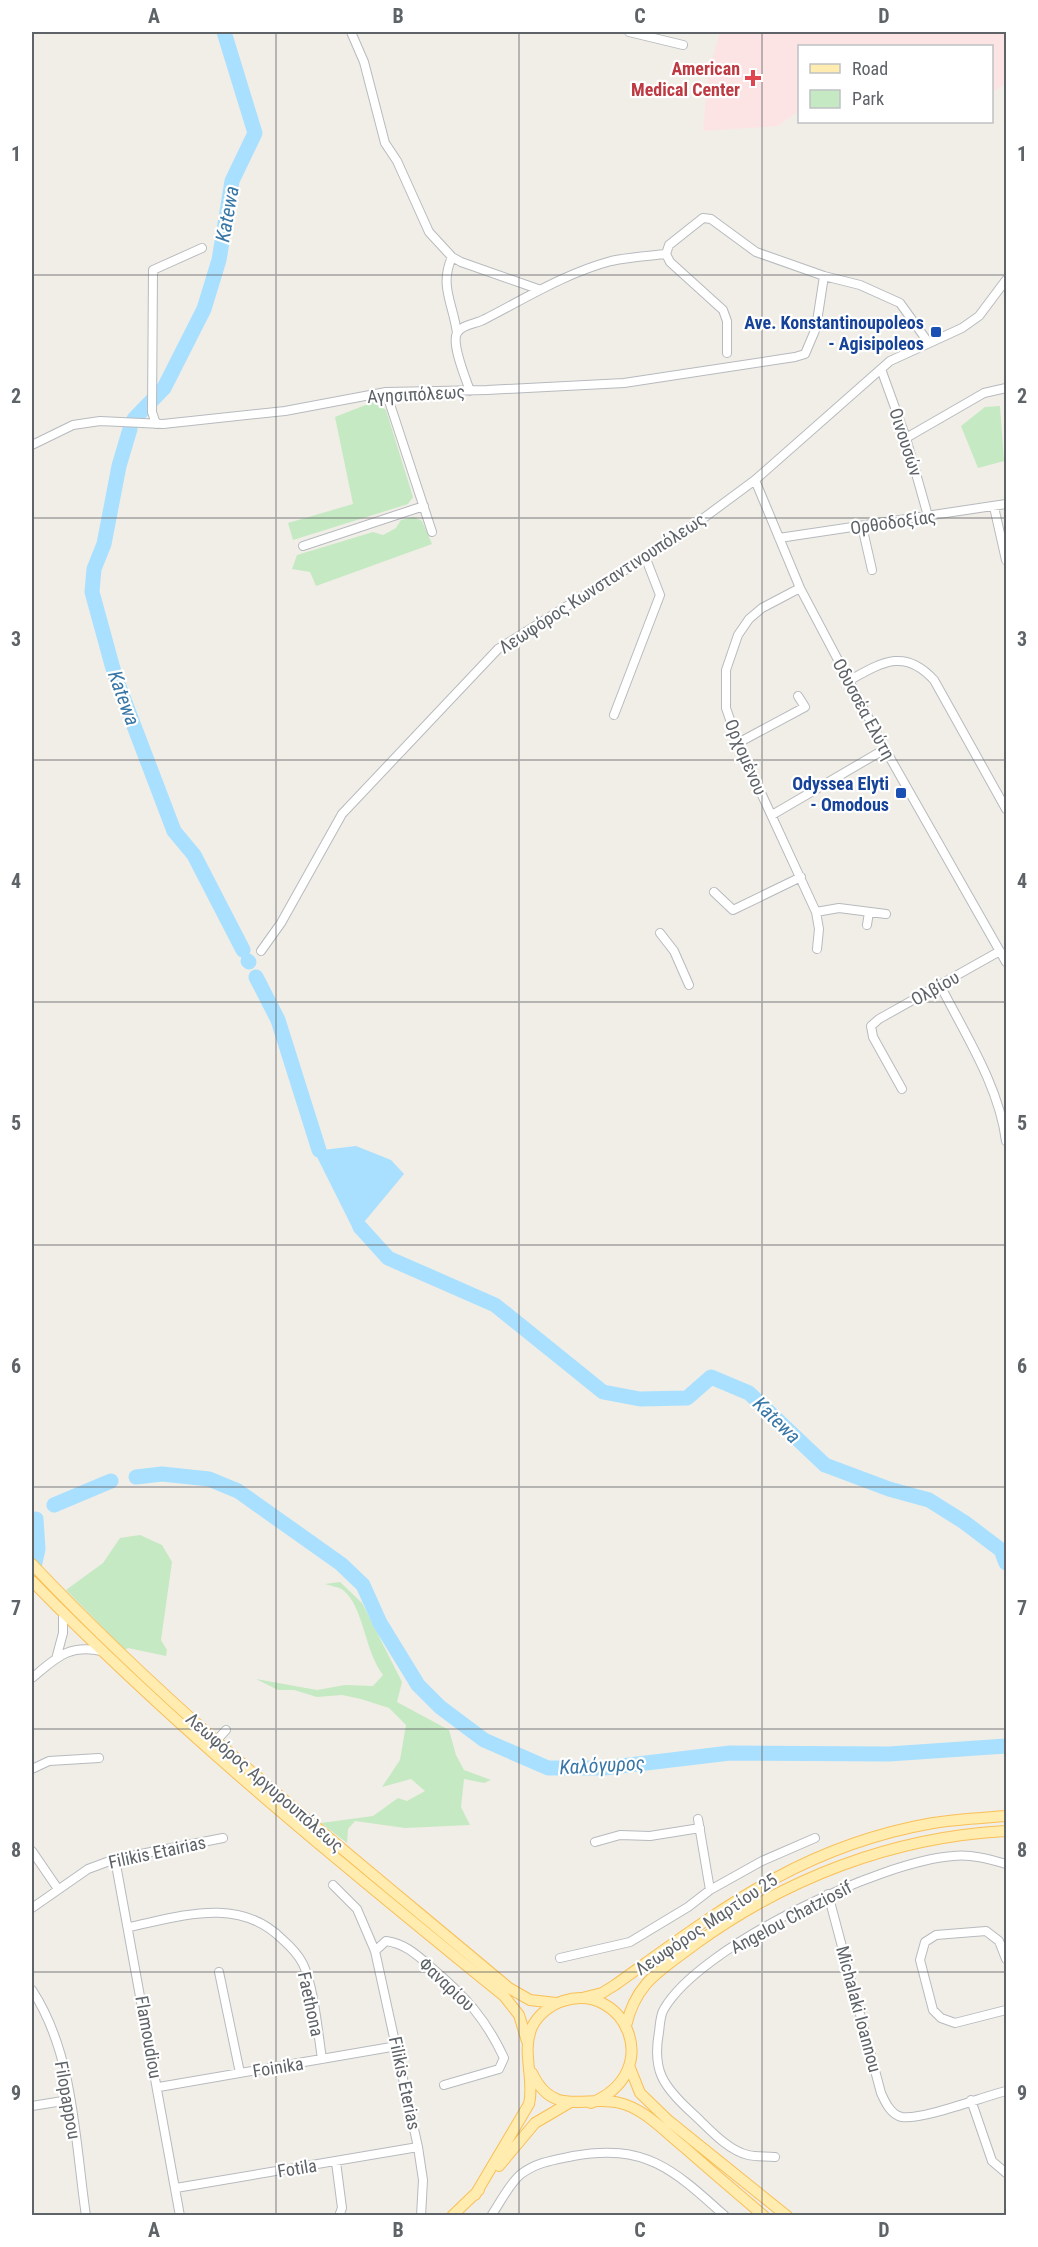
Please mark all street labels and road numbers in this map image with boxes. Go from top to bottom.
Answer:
street label: Αγησιπόλεως [367,381,465,407]
street label: Οινουσών [885,405,927,479]
street label: Ορθοδοξίας [849,506,937,538]
street label: Λεωφόρος Κωνσταντινουπόλεως [495,508,709,658]
street label: Οδυσσέα Ελύτη [829,655,899,763]
street label: Ορχομένου [721,716,771,798]
street label: Ολβίου [907,966,963,1010]
street label: Λεωφόρος Αργυρουπόλεως [182,1708,348,1856]
street label: Filikis Etairias [106,1831,208,1873]
street label: Λεωφόρος Μαρτίου 25 [631,1869,781,1979]
street label: Angelou Chatziosif [727,1876,856,1958]
street label: Michalaki Ioannou [832,1944,886,2074]
street label: Φαναρίου [415,1953,479,2015]
street label: Faethona [294,1970,328,2038]
street label: Flamoudiou [131,1994,167,2080]
street label: Filikis Eterias [385,2034,425,2132]
street label: Foinika [251,2053,305,2081]
street label: Filopappou [51,2059,85,2141]
street label: Fotila [276,2155,318,2181]

